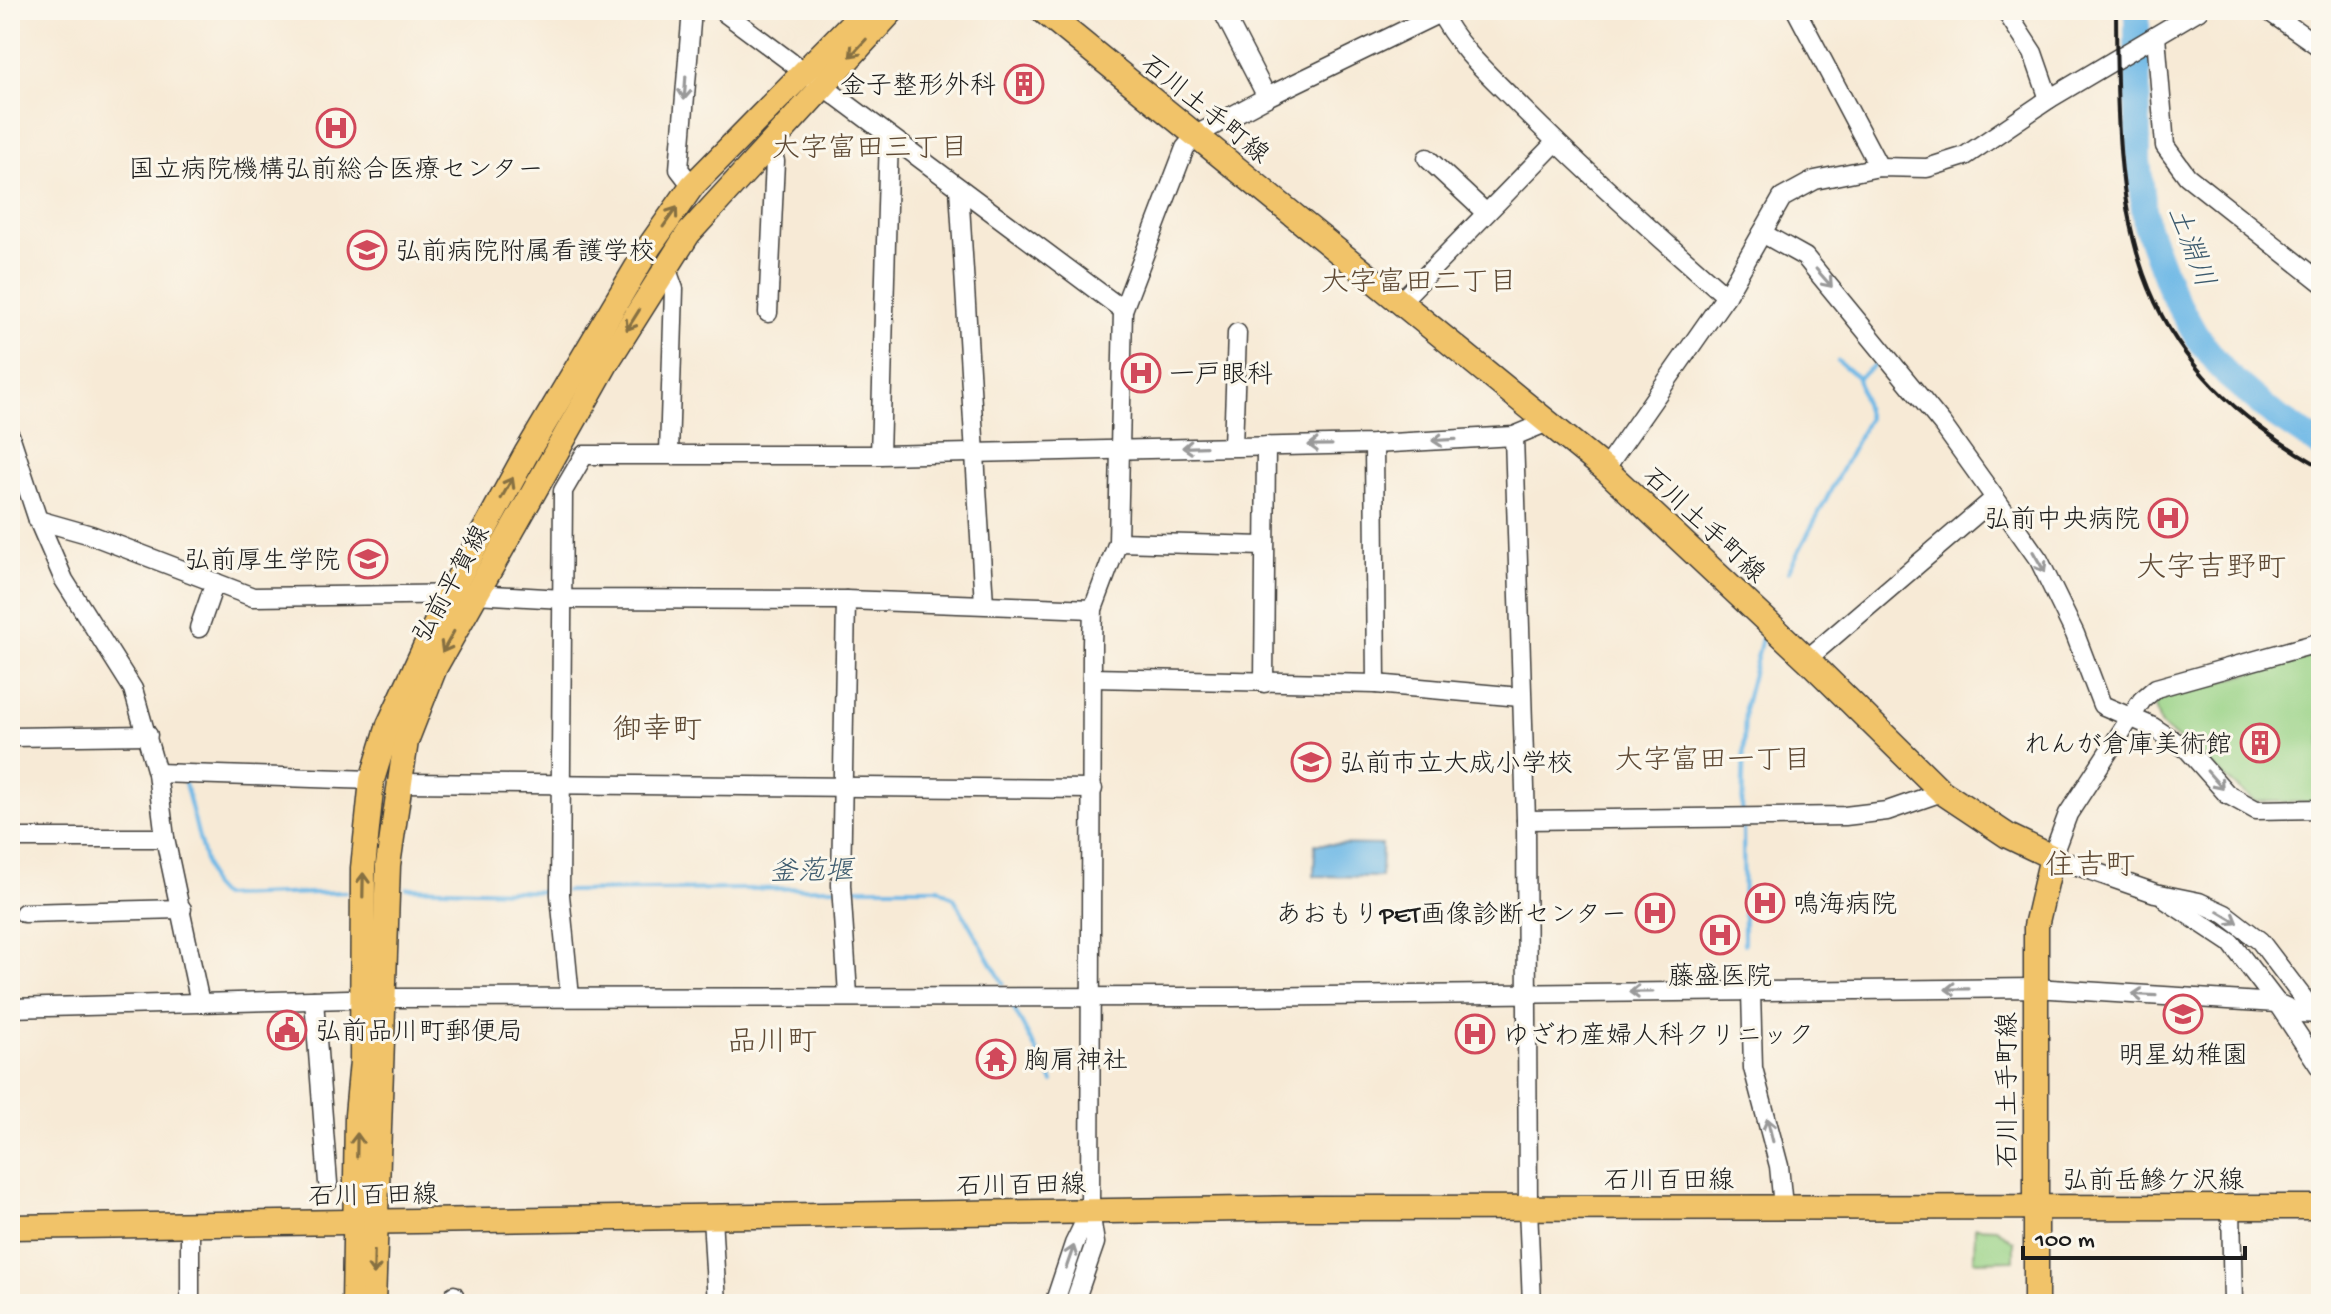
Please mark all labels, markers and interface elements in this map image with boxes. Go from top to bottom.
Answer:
one-way arrow [849,38,867,58]
street label: 石川土手町線 [1133,50,1274,173]
building icon: 金子整形外科 [1003,63,1045,105]
place label: 金子整形外科 [840,71,996,104]
one-way arrow [678,74,693,101]
hospital icon: 国立病院機構弘前総合医療センター [315,107,357,149]
district label: 大字富田三丁目 [772,133,968,167]
place label: 国立病院機構弘前総合医療センター [129,155,543,188]
water label: 土淵川 [2158,202,2220,293]
one-way arrow [662,207,678,229]
school or university icon: 弘前病院附属看護学校 [346,229,388,271]
place label: 弘前病院附属看護学校 [395,237,655,270]
district label: 大字富田二丁目 [1321,267,1517,301]
one-way arrow [1814,268,1832,288]
one-way arrow [625,308,642,330]
hospital icon: 一戸眼科 [1120,352,1162,394]
place label: 一戸眼科 [1169,361,1273,393]
one-way arrow [1431,433,1458,448]
one-way arrow [1307,437,1334,453]
one-way arrow [1181,440,1208,455]
street label: 石川土手町線 [1634,462,1770,592]
one-way arrow [500,477,516,500]
hospital icon: 弘前中央病院 [2147,497,2189,539]
place label: 弘前中央病院 [1984,505,2140,538]
street label: 弘前平賀線 [407,520,499,650]
school or university icon: 弘前厚生学院 [347,538,389,580]
place label: 弘前厚生学院 [184,546,340,579]
one-way arrow [2031,550,2047,573]
district label: 大字吉野町 [2136,551,2286,588]
one-way arrow [440,630,456,654]
district label: 御幸町 [612,713,702,750]
building icon: れんが倉庫美術館 [2239,722,2281,764]
place label: れんが倉庫美術館 [2024,730,2232,763]
school or university icon: 弘前市立大成小学校 [1290,741,1332,783]
district label: 大字富田一丁目 [1615,745,1811,779]
place label: 弘前市立大成小学校 [1339,749,1573,782]
one-way arrow [2206,770,2224,790]
district label: 住吉町 [2045,850,2135,886]
water label: 釜萢堰 [769,855,856,891]
one-way arrow [355,872,371,899]
hospital icon: 鳴海病院 [1744,882,1786,924]
place label: 鳴海病院 [1793,891,1897,923]
hospital icon: あおもりPET画像診断センター [1634,892,1676,934]
place label: あおもりPET画像診断センター [1275,900,1627,933]
one-way arrow [2216,910,2239,926]
hospital icon: 藤盛医院 [1699,914,1741,956]
place label: 藤盛医院 [1668,962,1772,995]
one-way arrow [1944,981,1971,997]
one-way arrow [1628,984,1655,1000]
one-way arrow [2131,987,2158,1002]
school or university icon: 明星幼稚園 [2162,993,2204,1035]
public building icon: 弘前品川町郵便局 [266,1009,308,1051]
street label: 石川土手町線 [1994,1012,2026,1168]
hospital icon: ゆざわ産婦人科クリニック [1454,1013,1496,1055]
place label: 弘前品川町郵便局 [315,1017,523,1050]
place label: ゆざわ産婦人科クリニック [1503,1022,1814,1054]
district label: 品川町 [727,1027,817,1062]
temple icon: 胸肩神社 [975,1038,1017,1080]
place label: 明星幼稚園 [2118,1042,2248,1074]
place label: 胸肩神社 [1024,1047,1128,1079]
one-way arrow [1761,1117,1776,1143]
one-way arrow [349,1132,364,1159]
street label: 弘前岳鰺ケ沢線 [2062,1166,2244,1199]
street label: 石川百田線 [1604,1167,1734,1199]
street label: 石川百田線 [956,1171,1086,1205]
street label: 石川百田線 [308,1181,438,1215]
scale bar [2023,1210,2245,1260]
text: 100 m [2034,1227,2095,1256]
one-way arrow [1063,1245,1078,1270]
one-way arrow [366,1249,382,1276]

